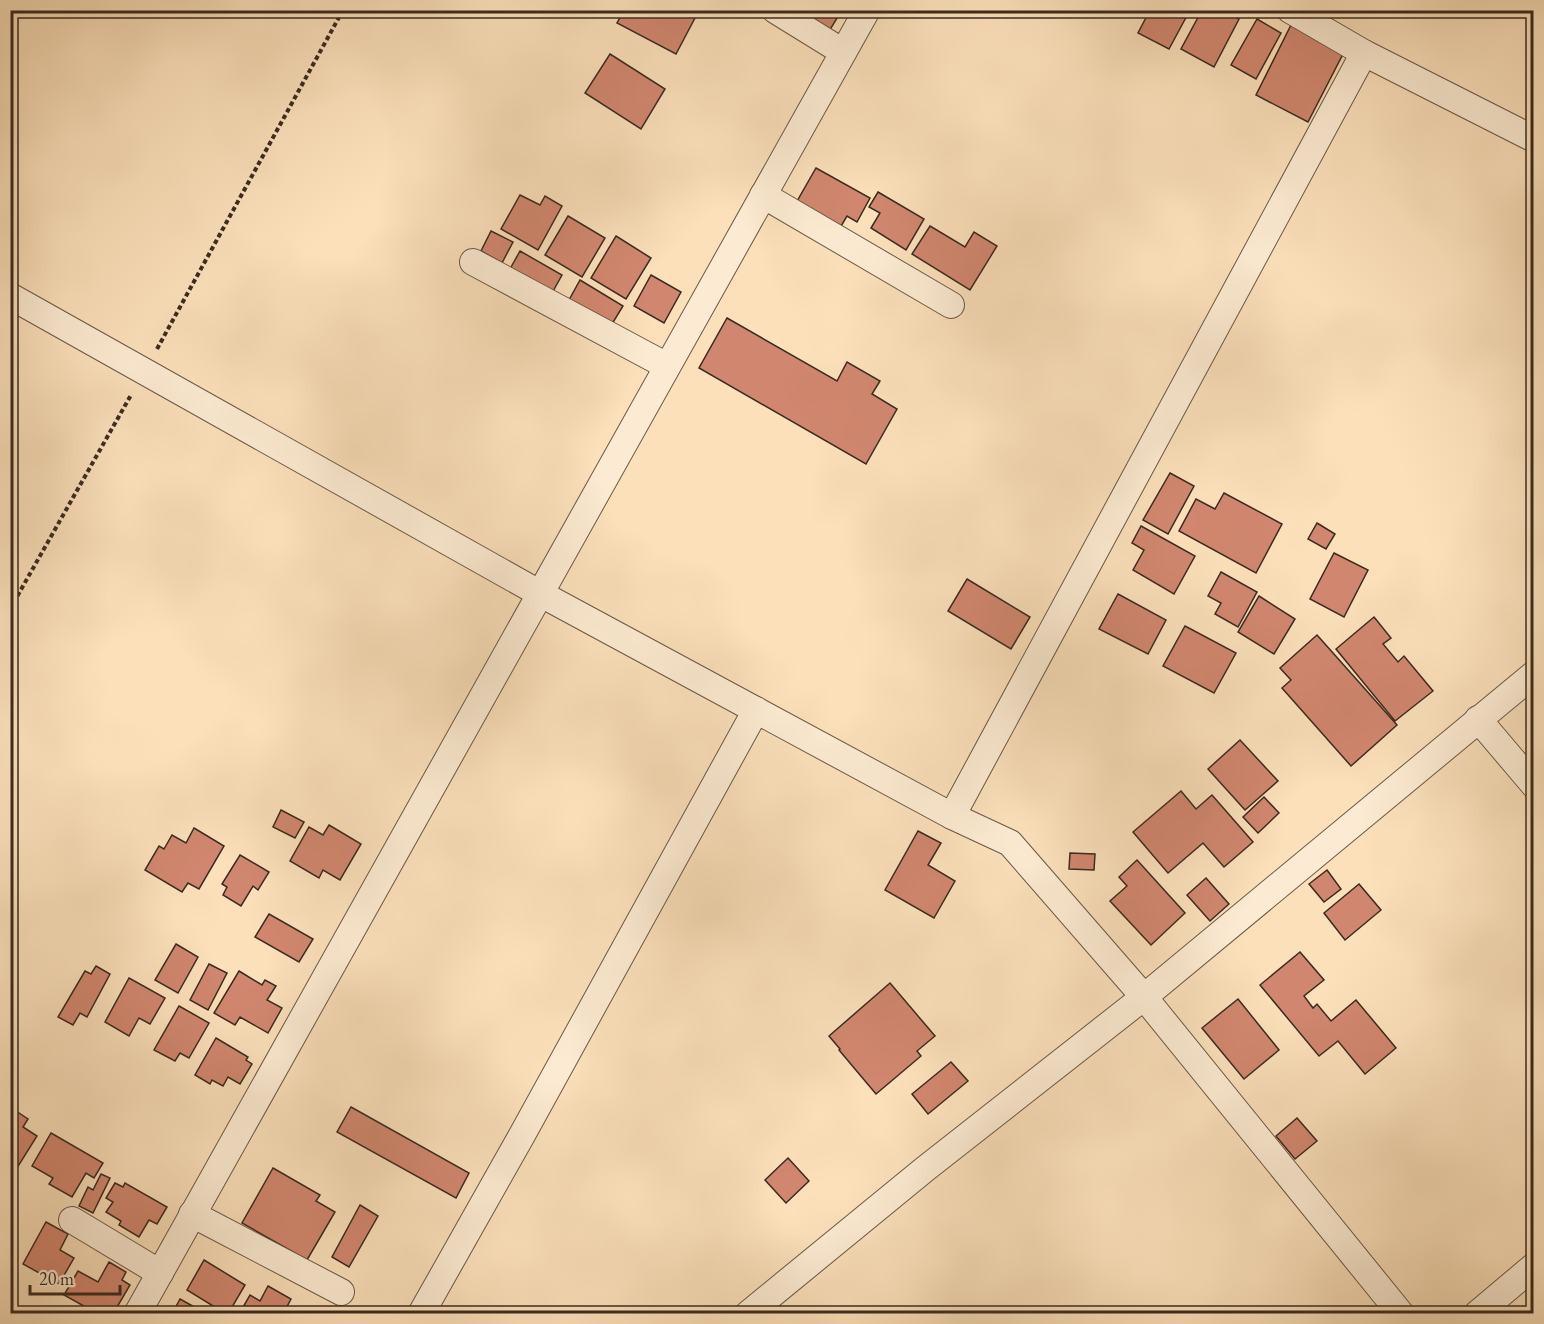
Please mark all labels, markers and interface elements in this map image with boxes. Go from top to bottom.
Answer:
scale bar [30,1258,120,1296]
text: 20 m [39,1267,74,1290]

